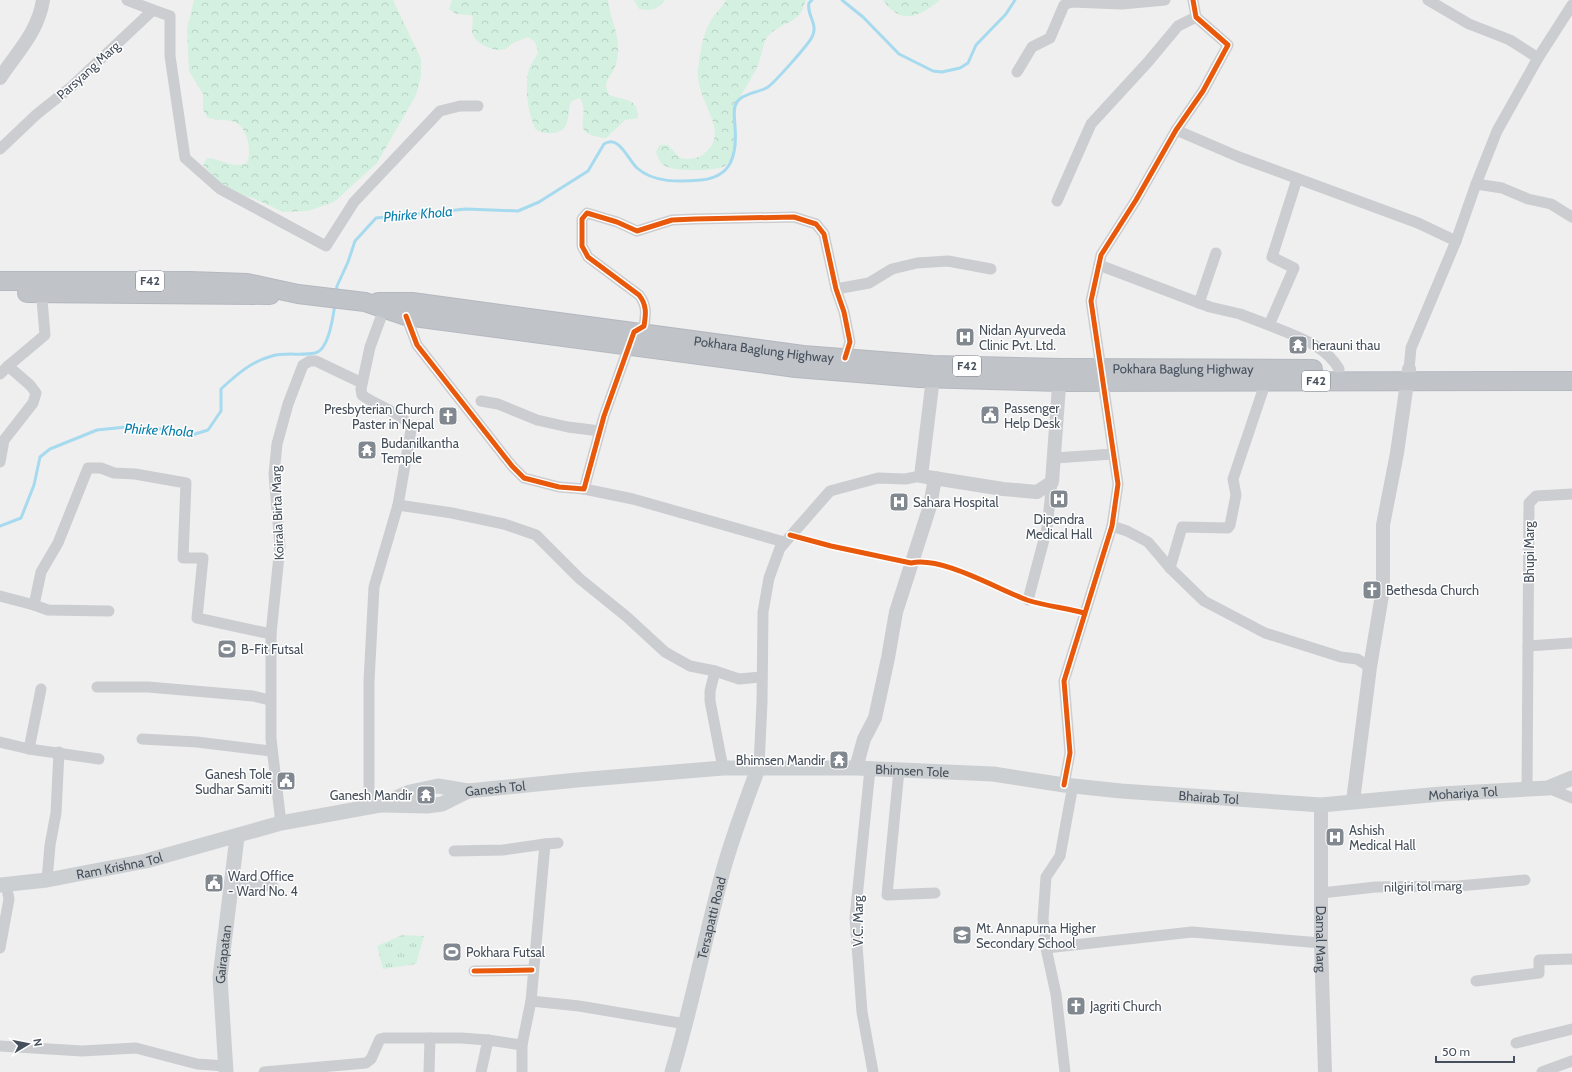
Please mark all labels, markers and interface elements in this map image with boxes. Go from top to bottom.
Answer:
street label: Parsyang Marg [53,37,123,103]
water label: Phirke Khola [382,202,454,226]
road number: F42 [136,271,164,291]
place label: Nidan Ayurveda Clinic Pvt. Ltd. [979,322,1067,353]
hospital icon: Nidan Ayurveda Clinic Pvt. Ltd. [954,326,976,348]
street label: Pokhara Baglung Highway [693,332,835,365]
temple icon: herauni thau [1287,334,1309,356]
place label: herauni thau [1312,337,1380,353]
road number: F42 [953,356,981,376]
street label: Pokhara Baglung Highway [1112,360,1254,377]
road number: F42 [1302,371,1330,391]
place label: Passenger Help Desk [1004,400,1060,431]
place label: Presbyterian Church Paster in Nepal [324,401,434,432]
public building icon: Passenger Help Desk [979,404,1001,426]
church icon: Presbyterian Church Paster in Nepal [437,405,459,427]
water label: Phirke Khola [124,419,194,441]
place label: Budanilkantha Temple [381,435,460,466]
temple icon: Budanilkantha Temple [356,439,378,461]
street label: Koirala Birta Marg [267,465,287,561]
hospital icon: Dipendra Medical Hall [1048,488,1070,510]
hospital icon: Sahara Hospital [888,491,910,513]
place label: Sahara Hospital [913,494,999,510]
place label: Dipendra Medical Hall [1026,511,1092,542]
street label: Bhupi Marg [1521,521,1537,583]
church icon: Bethesda Church [1361,579,1383,601]
place label: Bethesda Church [1386,582,1479,598]
sports icon: B-Fit Futsal [216,638,238,660]
place label: B-Fit Futsal [241,641,303,657]
temple icon: Bhimsen Mandir [828,749,850,771]
place label: Bhimsen Mandir [736,752,826,768]
street label: Bhimsen Tole [875,761,950,780]
place label: Ganesh Tole Sudhar Samiti [195,766,272,797]
public building icon: Ganesh Tole Sudhar Samiti [275,770,297,792]
street label: Ganesh Tol [464,777,526,799]
street label: Mohariya Tol [1428,783,1498,803]
temple icon: Ganesh Mandir [415,784,437,806]
place label: Ganesh Mandir [330,787,413,803]
street label: Bhairab Tol [1178,787,1239,807]
place label: Ashish Medical Hall [1349,822,1416,853]
hospital icon: Ashish Medical Hall [1324,826,1346,848]
street label: Ram Krishna Tol [75,849,164,882]
place label: Ward Office - Ward No. 4 [228,868,298,899]
public building icon: Ward Office - Ward No. 4 [203,872,225,894]
street label: Tersapatti Road [693,875,729,961]
street label: nilgiri tol marg [1384,877,1463,895]
street label: V.C. Marg [850,895,866,946]
street label: Damal Marg [1313,906,1330,973]
place label: Mt. Annapurna Higher Secondary School [976,920,1097,951]
street label: Gairapatan [212,924,234,984]
school or university icon: Mt. Annapurna Higher Secondary School [951,924,973,946]
sports icon: Pokhara Futsal [441,941,463,963]
place label: Pokhara Futsal [466,944,545,960]
church icon: Jagriti Church [1065,995,1087,1017]
place label: Jagriti Church [1089,998,1162,1014]
north arrow [8,1024,48,1064]
text: N [30,1037,45,1047]
scale bar [1436,1038,1514,1064]
text: 50 m [1442,1044,1470,1059]

